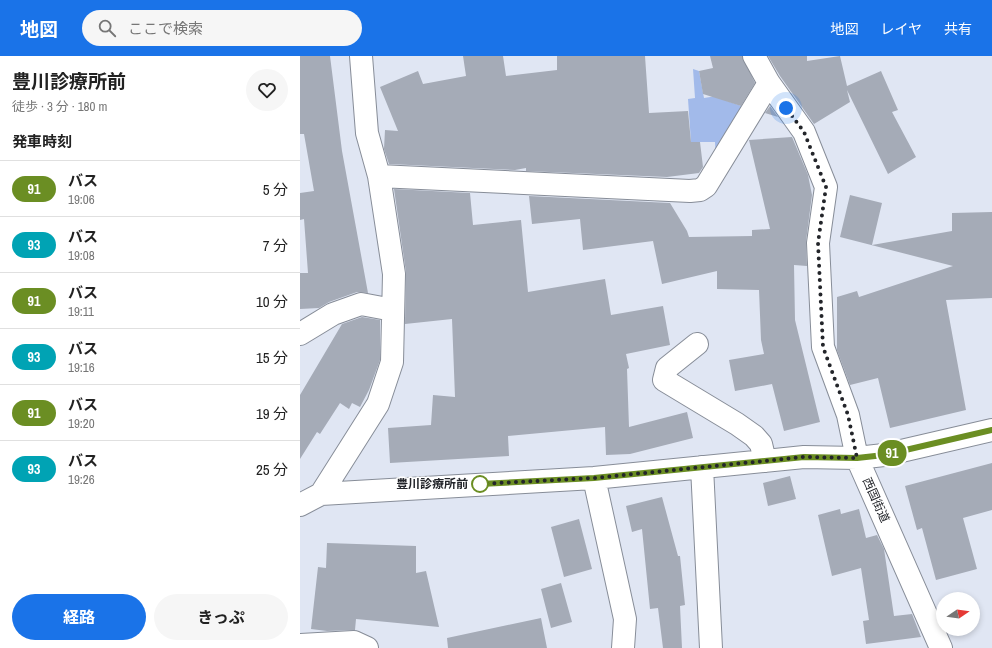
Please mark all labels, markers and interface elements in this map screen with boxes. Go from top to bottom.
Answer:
search box [82,10,362,46]
text: 地図 [20,16,58,42]
icon: search [96,17,118,39]
text: ここで検索 [128,18,203,39]
text: 地図 [830,20,858,38]
text: レイヤ [880,20,922,38]
text: 共有 [944,20,972,38]
text: 豊川診療所前 [12,68,126,94]
button: heart [246,69,288,111]
text: 徒歩 · 3 分 · 180 m [12,98,107,115]
your location [776,98,796,118]
text: 発車時刻 [12,131,72,152]
text: バス [68,170,98,191]
text: 5 分 [263,179,288,200]
text: 91 [28,180,40,198]
text: 19:06 [68,191,95,208]
text: バス [68,226,98,247]
text: 7 分 [263,235,288,256]
text: 93 [28,236,40,254]
text: 19:08 [68,247,95,264]
text: バス [68,282,98,303]
text: 10 分 [256,291,288,312]
text: 91 [28,292,40,310]
text: 19:11 [68,303,94,320]
text: バス [68,338,98,359]
text: 15 分 [256,347,288,368]
text: 93 [28,348,40,366]
text: 19:16 [68,359,95,376]
text: バス [68,394,98,415]
text: 19 分 [256,403,288,424]
text: 91 [28,404,40,422]
text: 19:20 [68,415,95,432]
line badge: 91 [874,440,910,466]
text: 91 [886,444,898,462]
text: バス [68,450,98,471]
text: 25 分 [256,459,288,480]
text: 93 [28,460,40,478]
text: 19:26 [68,471,95,488]
marker: 豊川診療所前 [471,475,489,493]
street label: 西国街道 [859,475,893,525]
place label: 豊川診療所前 [396,476,468,492]
north arrow [936,592,980,636]
map controls [936,592,980,636]
button: 経路 [12,594,146,640]
button: きっぷ [154,594,288,640]

